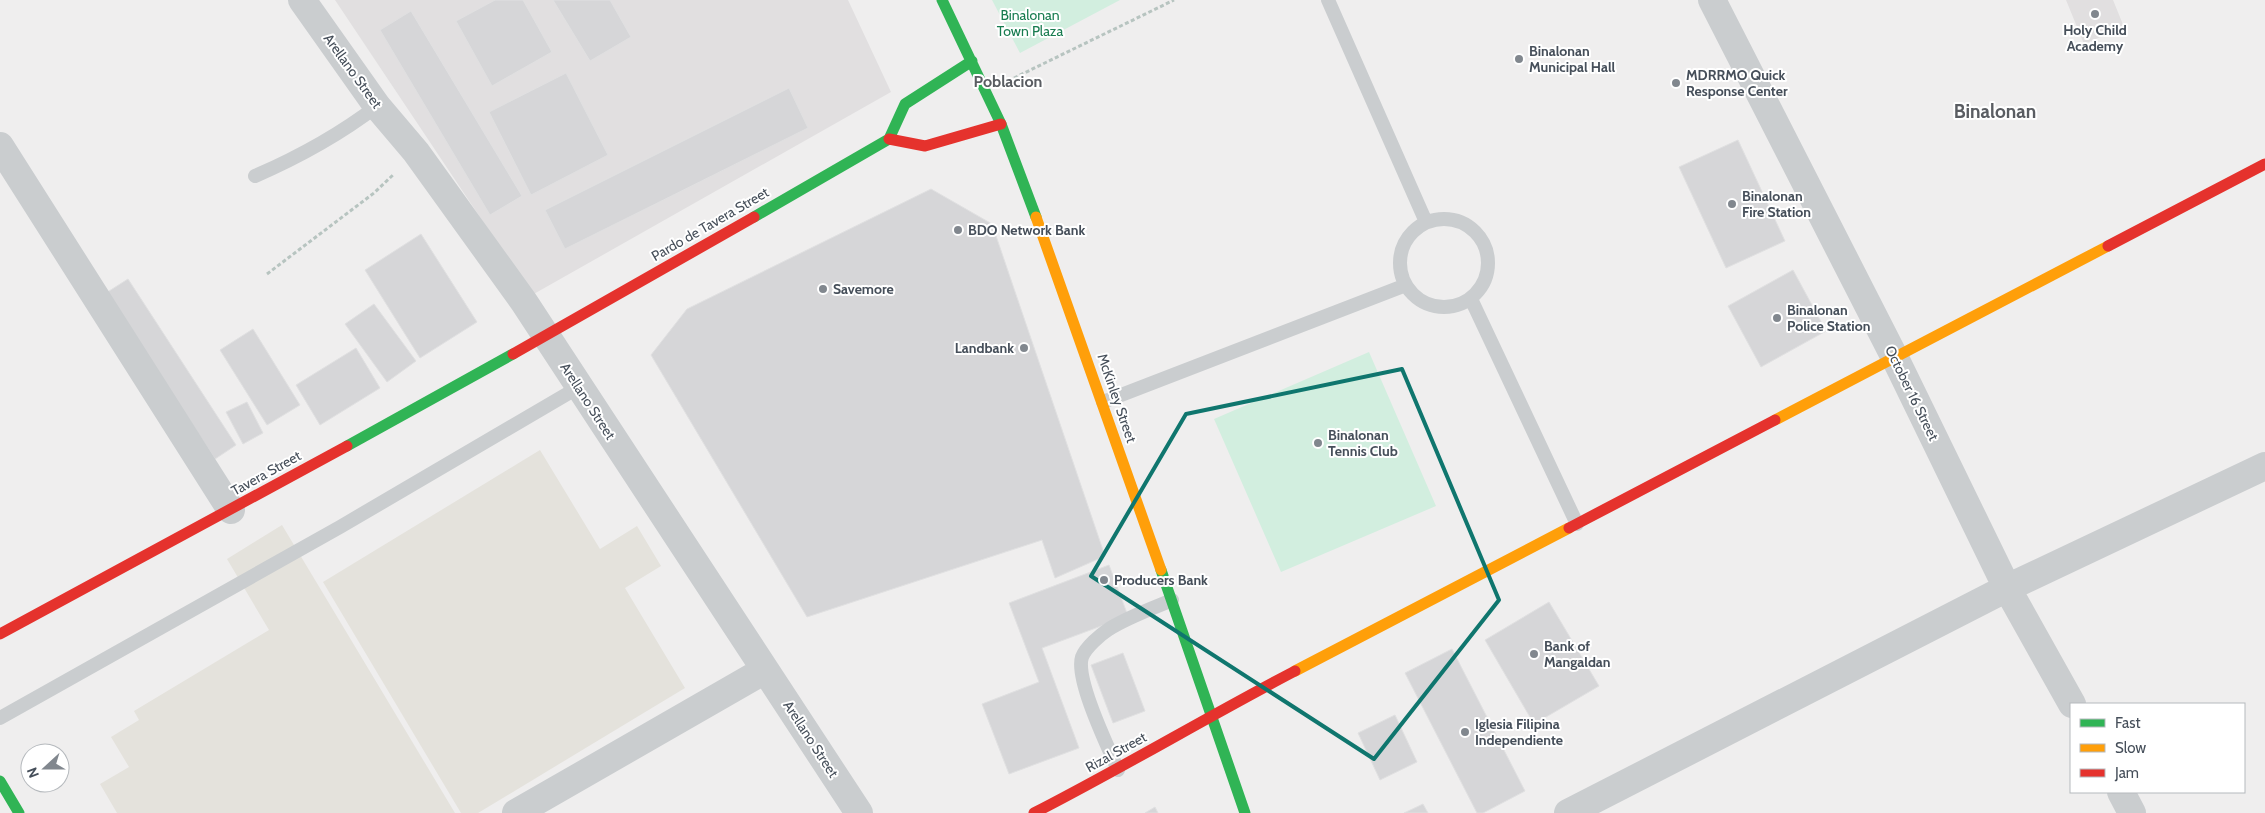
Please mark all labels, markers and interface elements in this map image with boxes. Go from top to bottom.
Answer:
park label: Binalonan Town Plaza [997,6,1063,40]
marker: Holy Child Academy [2089,8,2101,20]
place label: Holy Child Academy [2063,21,2127,55]
street label: Arellano Street [320,30,386,112]
place label: Binalonan Municipal Hall [1529,42,1616,76]
marker: Binalonan Municipal Hall [1513,53,1525,65]
place label: MDRRMO Quick Response Center [1686,66,1788,100]
district label: Poblacion [974,72,1042,91]
marker: MDRRMO Quick Response Center [1670,77,1682,89]
district label: Binalonan [1954,100,2036,123]
street label: Pardo de Tavera Street [648,183,772,265]
place label: Binalonan Fire Station [1742,187,1811,221]
marker: Binalonan Fire Station [1726,198,1738,210]
place label: BDO Network Bank [968,221,1085,239]
marker: BDO Network Bank [952,224,964,236]
place label: Savemore [833,280,894,298]
marker: Savemore [817,283,829,295]
place label: Binalonan Police Station [1787,301,1870,335]
marker: Binalonan Police Station [1771,312,1783,324]
place label: Landbank [955,339,1014,357]
marker: Landbank [1018,342,1030,354]
street label: October 16 Street [1881,343,1943,444]
street label: McKinley Street [1093,351,1141,445]
street label: Arellano Street [556,359,620,443]
place label: Binalonan Tennis Club [1328,426,1398,460]
marker: Binalonan Tennis Club [1312,437,1324,449]
street label: Tavera Street [228,446,304,500]
place label: Producers Bank [1114,571,1208,589]
marker: Producers Bank [1098,574,1110,586]
place label: Bank of Mangaldan [1544,637,1611,671]
marker: Bank of Mangaldan [1528,648,1540,660]
street label: Arellano Street [779,697,843,781]
legend [2070,703,2245,793]
text: Fast [2115,714,2140,732]
place label: Iglesia Filipina Independiente [1475,715,1563,749]
marker: Iglesia Filipina Independiente [1459,726,1471,738]
street label: Rizal Street [1082,728,1150,776]
text: Slow [2115,739,2146,757]
north arrow [20,743,70,793]
text: Jam [2114,764,2139,782]
text: N [23,765,43,781]

